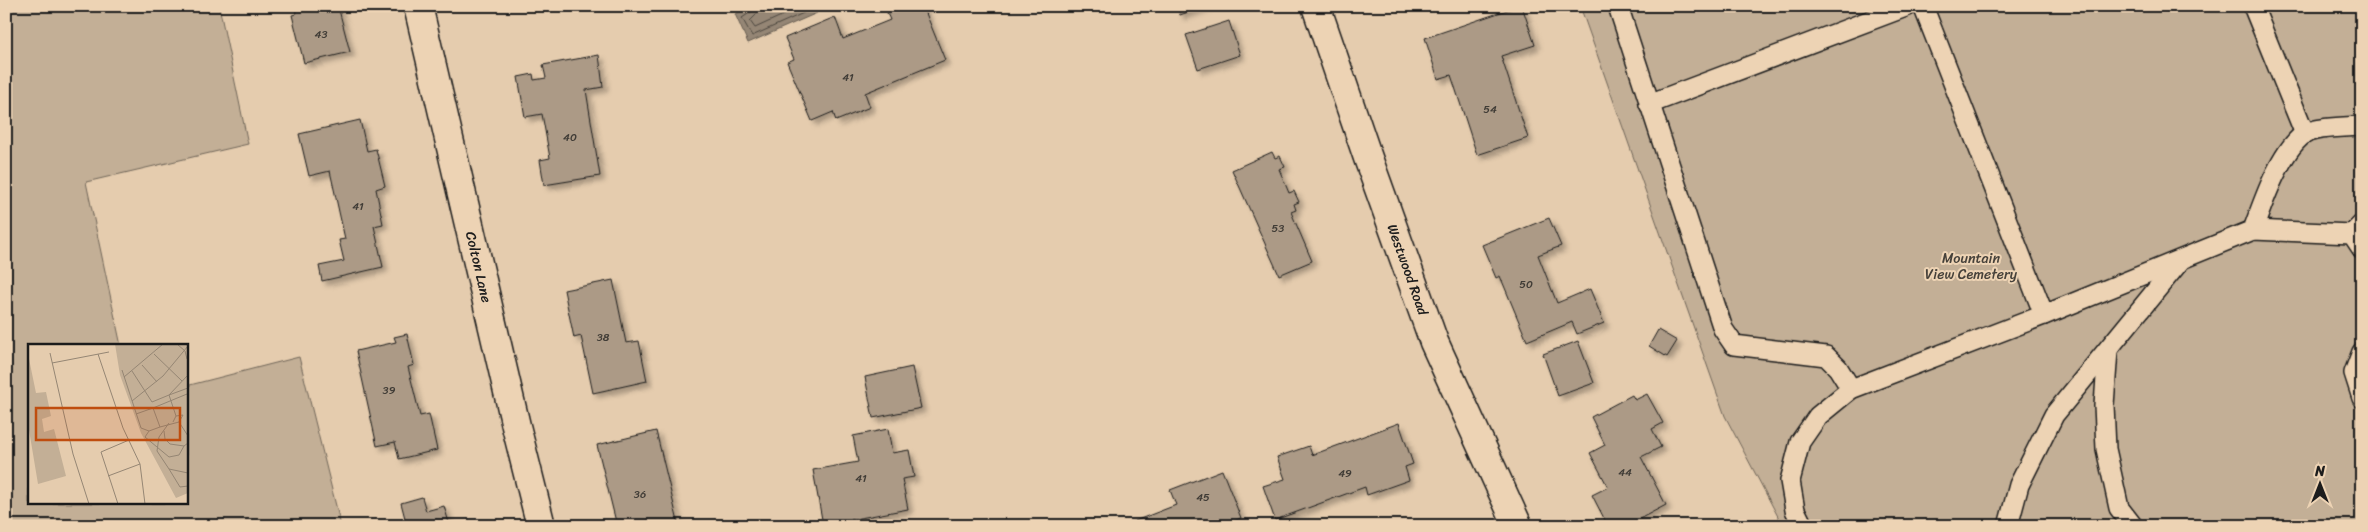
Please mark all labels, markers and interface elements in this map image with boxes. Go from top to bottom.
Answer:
house number: 43 [315,25,327,44]
house number: 41 [842,68,854,87]
house number: 54 [1483,100,1497,119]
house number: 40 [563,128,577,147]
house number: 41 [352,197,364,216]
house number: 53 [1272,219,1284,238]
street label: Westwood Road [1380,220,1436,320]
street label: Colton Lane [458,229,499,305]
park label: Mountain View Cemetery [1925,246,2018,287]
house number: 50 [1519,275,1533,294]
house number: 38 [597,328,610,347]
inset map [28,344,188,504]
house number: 39 [383,381,396,400]
text: N [2314,459,2325,484]
north arrow [2296,460,2346,510]
house number: 44 [1618,463,1632,482]
house number: 49 [1338,464,1352,483]
house number: 41 [855,469,867,488]
house number: 36 [634,485,646,504]
house number: 45 [1196,488,1210,507]

